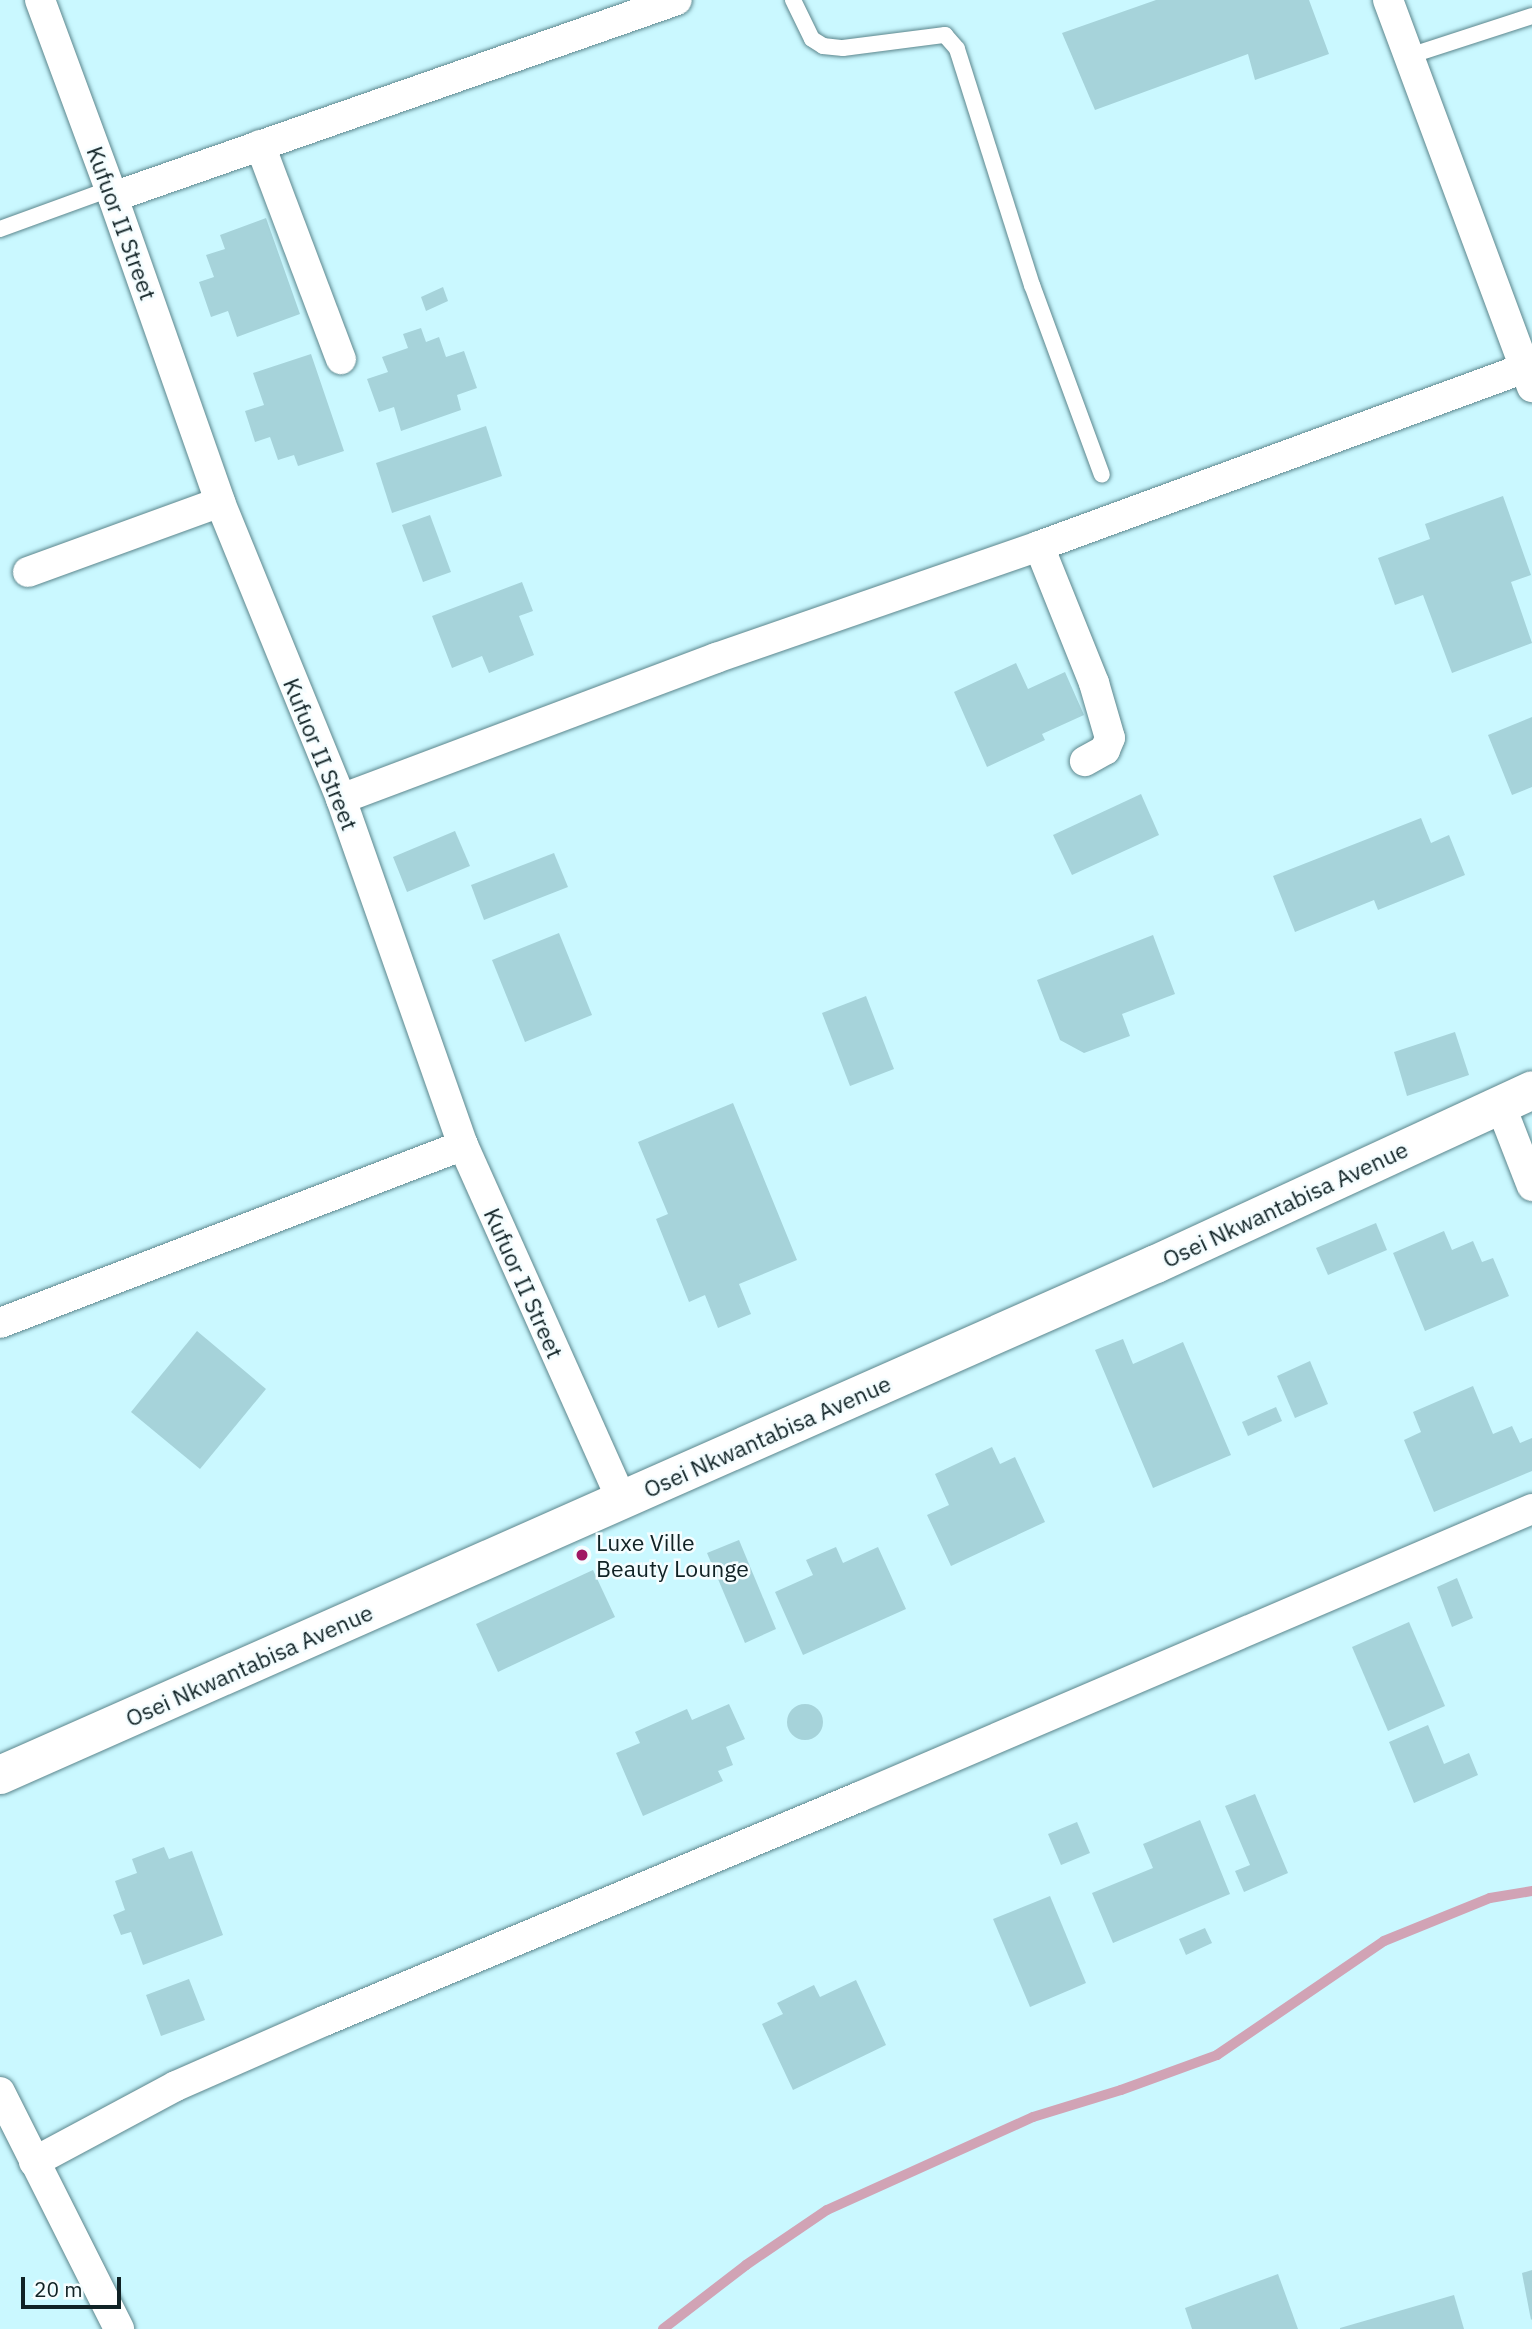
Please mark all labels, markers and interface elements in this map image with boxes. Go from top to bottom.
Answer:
street label: Kufuor II Street [81,142,163,304]
street label: Kufuor II Street [278,674,364,834]
street label: Osei Nkwantabisa Avenue [1158,1135,1412,1273]
street label: Kufuor II Street [479,1204,569,1362]
street label: Osei Nkwantabisa Avenue [639,1369,895,1503]
place label: Luxe Ville Beauty Lounge [596,1528,749,1582]
marker: Luxe Ville Beauty Lounge [574,1547,590,1563]
street label: Osei Nkwantabisa Avenue [121,1598,377,1732]
scale bar [24,2262,124,2306]
text: 20 m [34,2275,83,2303]

